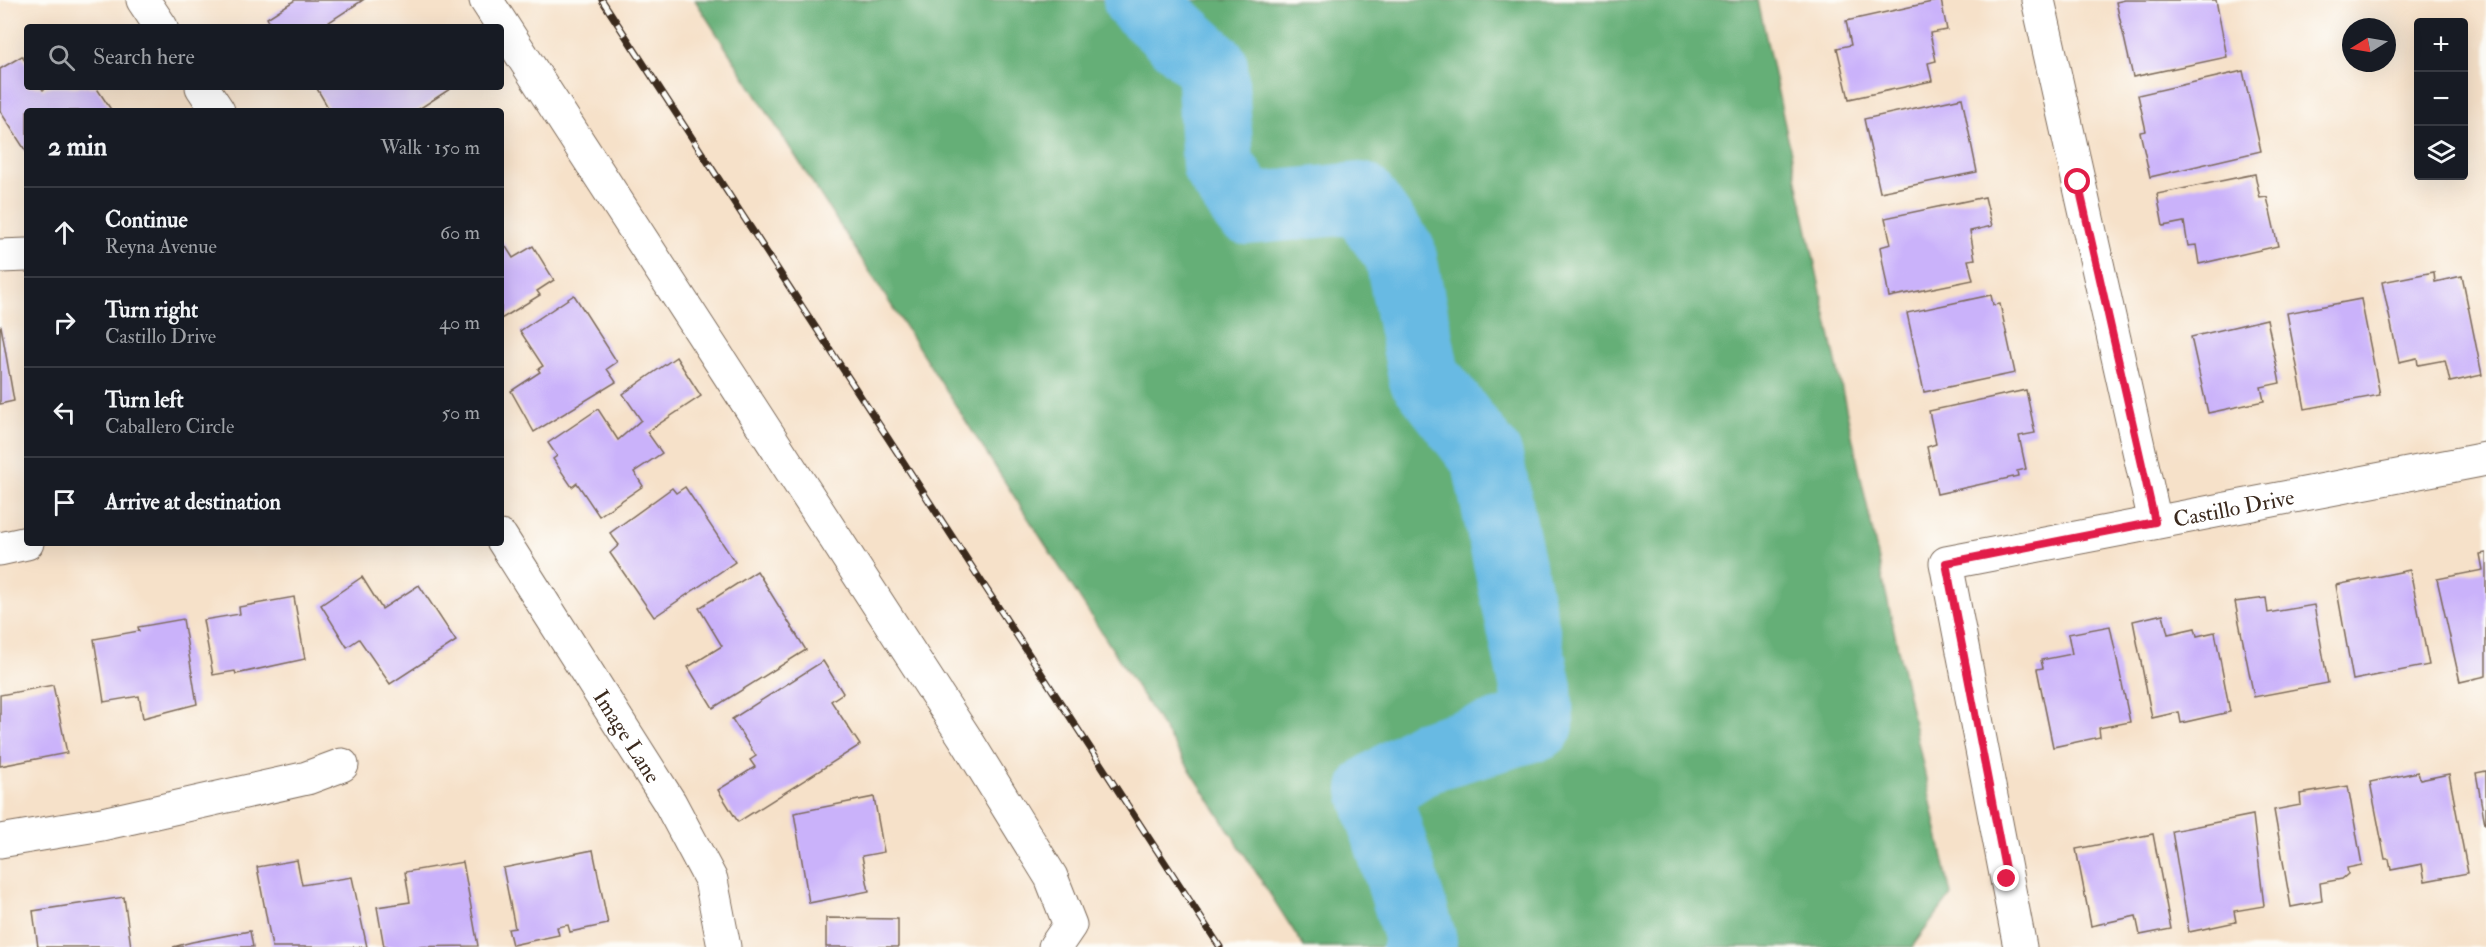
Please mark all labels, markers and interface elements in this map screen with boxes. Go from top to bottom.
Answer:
north arrow [2342,18,2396,72]
map controls [2414,18,2468,180]
button: + [2414,18,2468,72]
search box [24,24,504,90]
icon: search [45,41,78,74]
text: Search here [93,43,195,71]
button: − [2414,72,2468,126]
button: layers [2414,126,2468,180]
text: 2 min [48,131,107,163]
text: Walk · 150 m [380,135,480,160]
route start [2064,168,2090,194]
text: Continue [105,206,188,234]
icon: ahead [48,216,81,249]
text: 60 m [440,220,480,245]
text: Reyna Avenue [105,234,217,259]
text: Turn right [105,296,198,324]
icon: right [48,306,81,339]
text: 40 m [439,310,480,335]
text: Castillo Drive [105,324,216,349]
text: Turn left [105,386,184,414]
icon: left [48,396,81,429]
text: 50 m [441,400,480,425]
text: Caballero Circle [105,414,234,439]
street label: Castillo Drive [2171,483,2297,534]
icon: arrive [48,486,81,519]
text: Arrive at destination [105,488,281,516]
street label: Image Lane [587,685,667,789]
route end [1993,865,2019,891]

